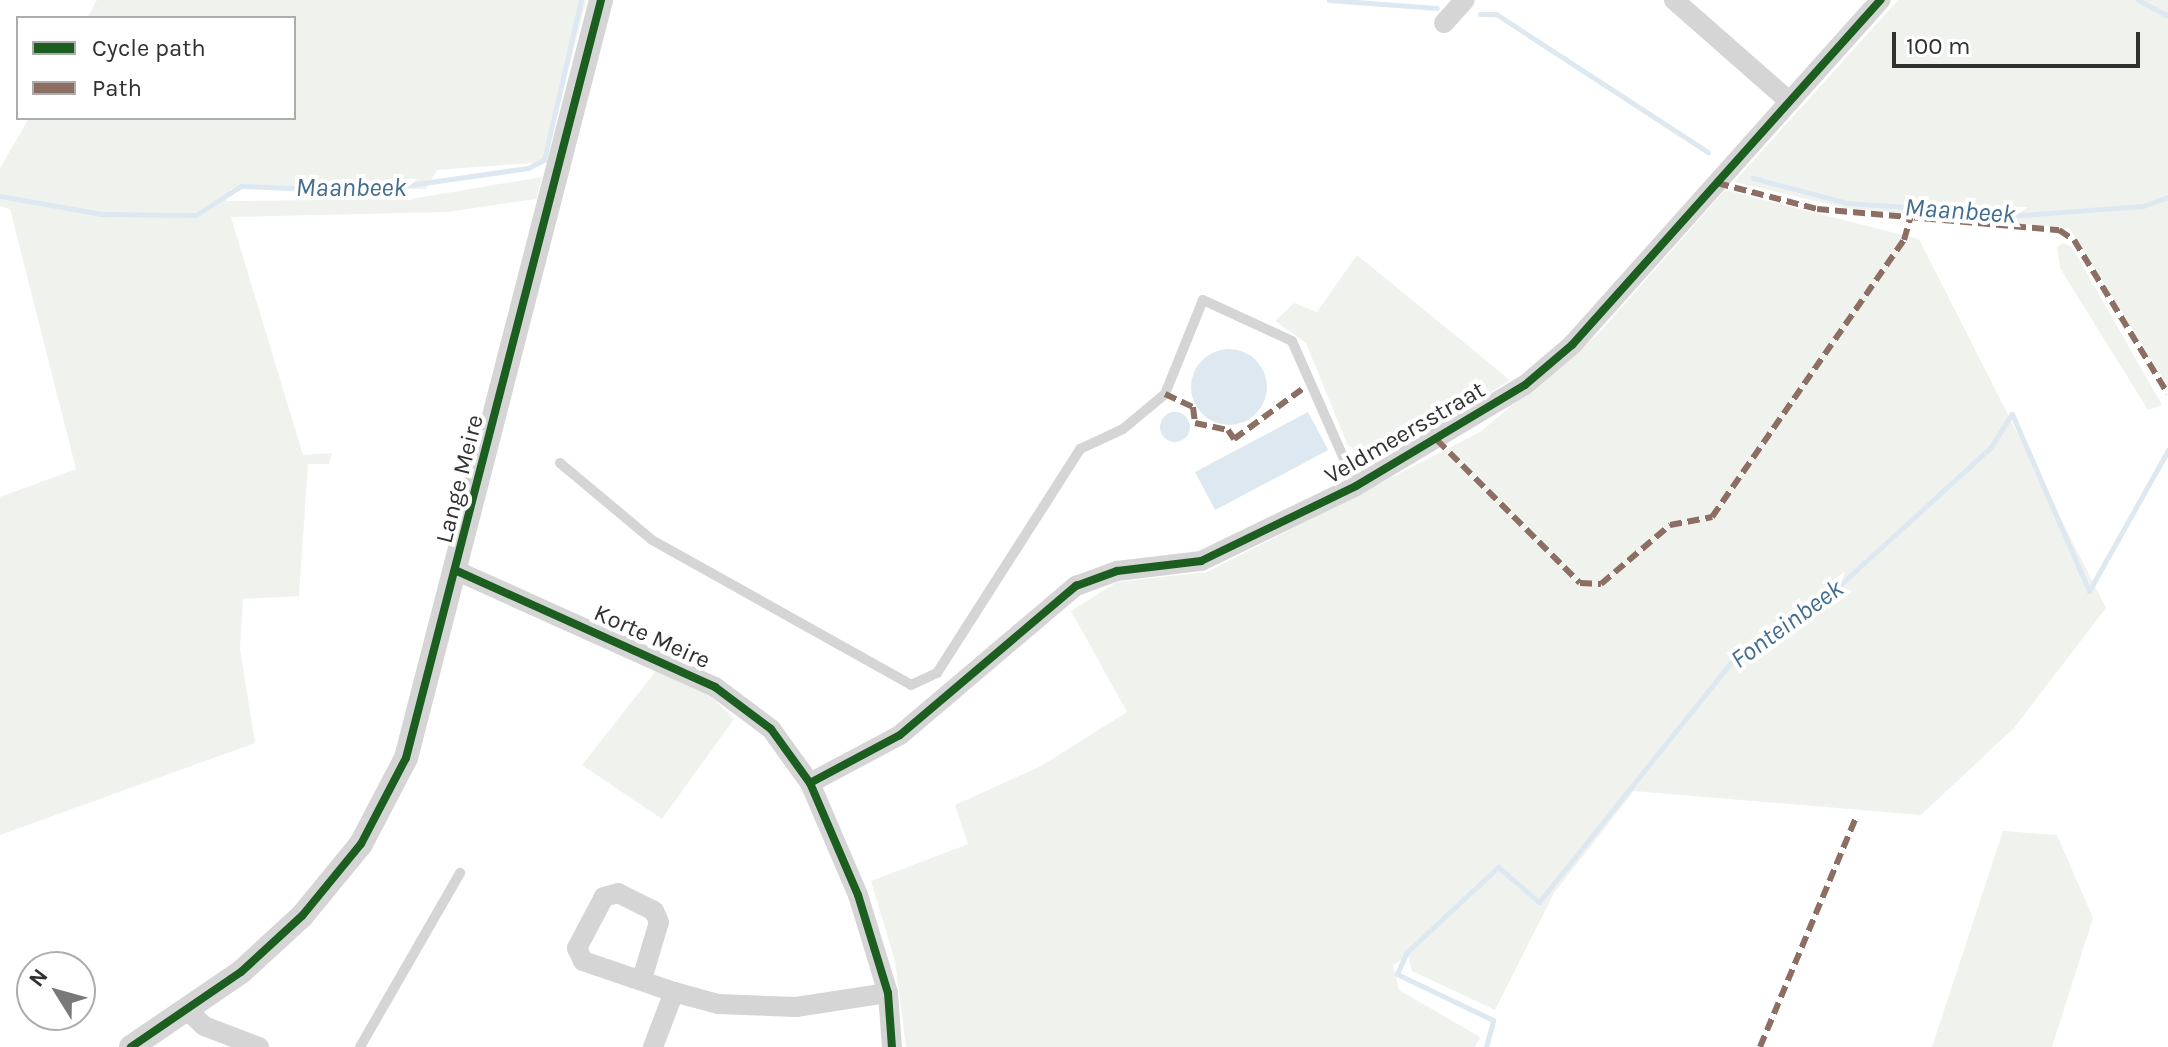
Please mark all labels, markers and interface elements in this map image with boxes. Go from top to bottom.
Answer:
legend [16,16,296,120]
scale bar [1896,16,2144,66]
text: 100 m [1906,32,1971,60]
text: Cycle path [92,34,206,62]
text: Path [92,74,142,102]
water label: Maanbeek [295,172,407,204]
water label: Maanbeek [1903,192,2017,230]
street label: Veldmeersstraat [1320,375,1490,491]
street label: Lange Meire [430,412,490,546]
water label: Fonteinbeek [1725,573,1849,675]
street label: Korte Meire [589,599,715,675]
north arrow [16,951,96,1031]
text: N [23,964,54,992]

